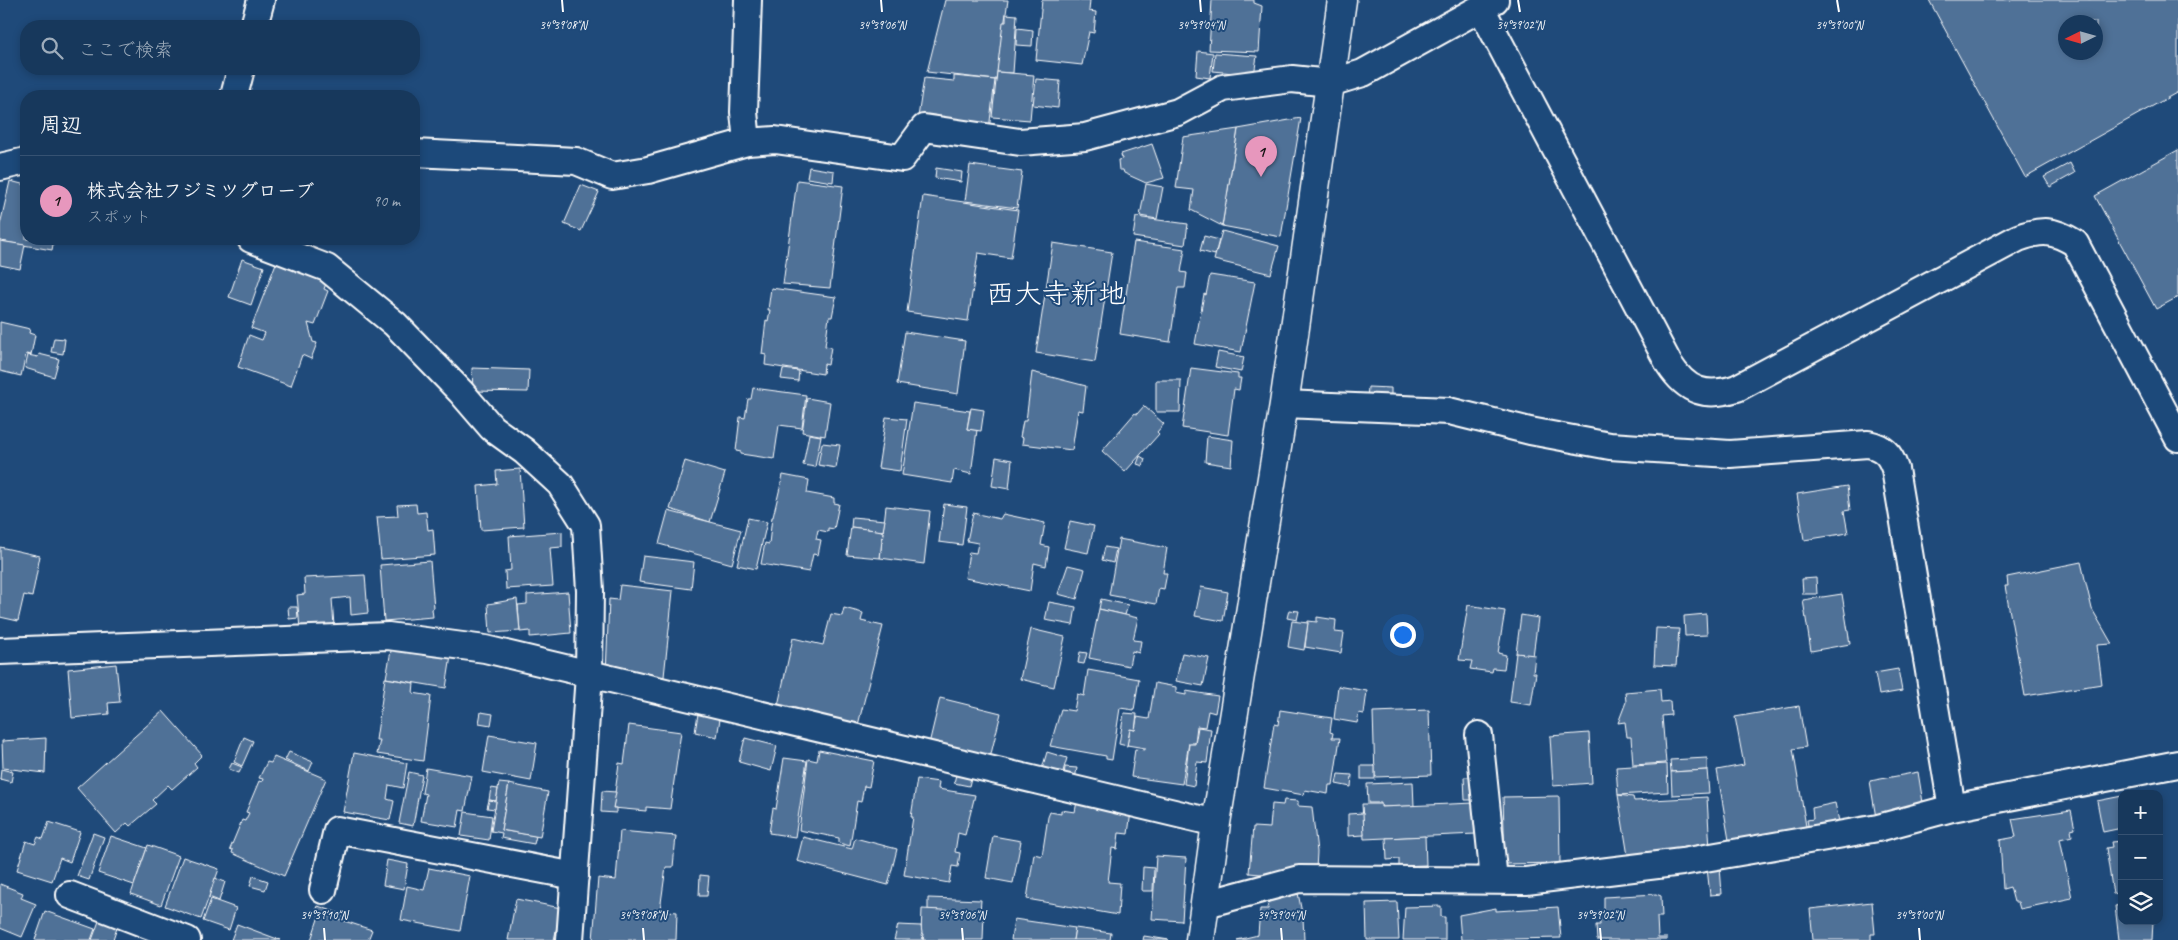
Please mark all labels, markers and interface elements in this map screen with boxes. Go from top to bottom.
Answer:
north arrow [2058,15,2103,60]
text: 34°39'08"N [539,17,588,33]
text: 34°39'06"N [858,17,907,33]
text: 34°39'04"N [1177,17,1226,33]
text: 34°39'02"N [1496,17,1545,33]
text: 34°39'00"N [1815,17,1864,33]
search box [20,20,420,75]
icon: search [38,34,66,62]
text: ここで検索 [78,38,173,62]
text: 周辺 [40,112,82,138]
pin: 1 [1245,136,1277,177]
text: 株式会社フジミツグローブ [87,179,314,203]
text: 1 [52,191,60,211]
text: 90 m [373,191,400,211]
text: スポット [87,207,151,227]
district label: 西大寺新地 [986,276,1126,311]
your location [1390,622,1416,648]
map controls [2118,790,2163,925]
button: + [2118,790,2163,835]
button: − [2118,835,2163,880]
button: layers [2118,880,2163,925]
text: 34°39'10"N [300,907,349,923]
text: 34°39'08"N [619,907,668,923]
text: 34°39'06"N [938,907,987,923]
text: 34°39'04"N [1257,907,1306,923]
text: 34°39'02"N [1576,907,1625,923]
text: 34°39'00"N [1895,907,1944,923]

